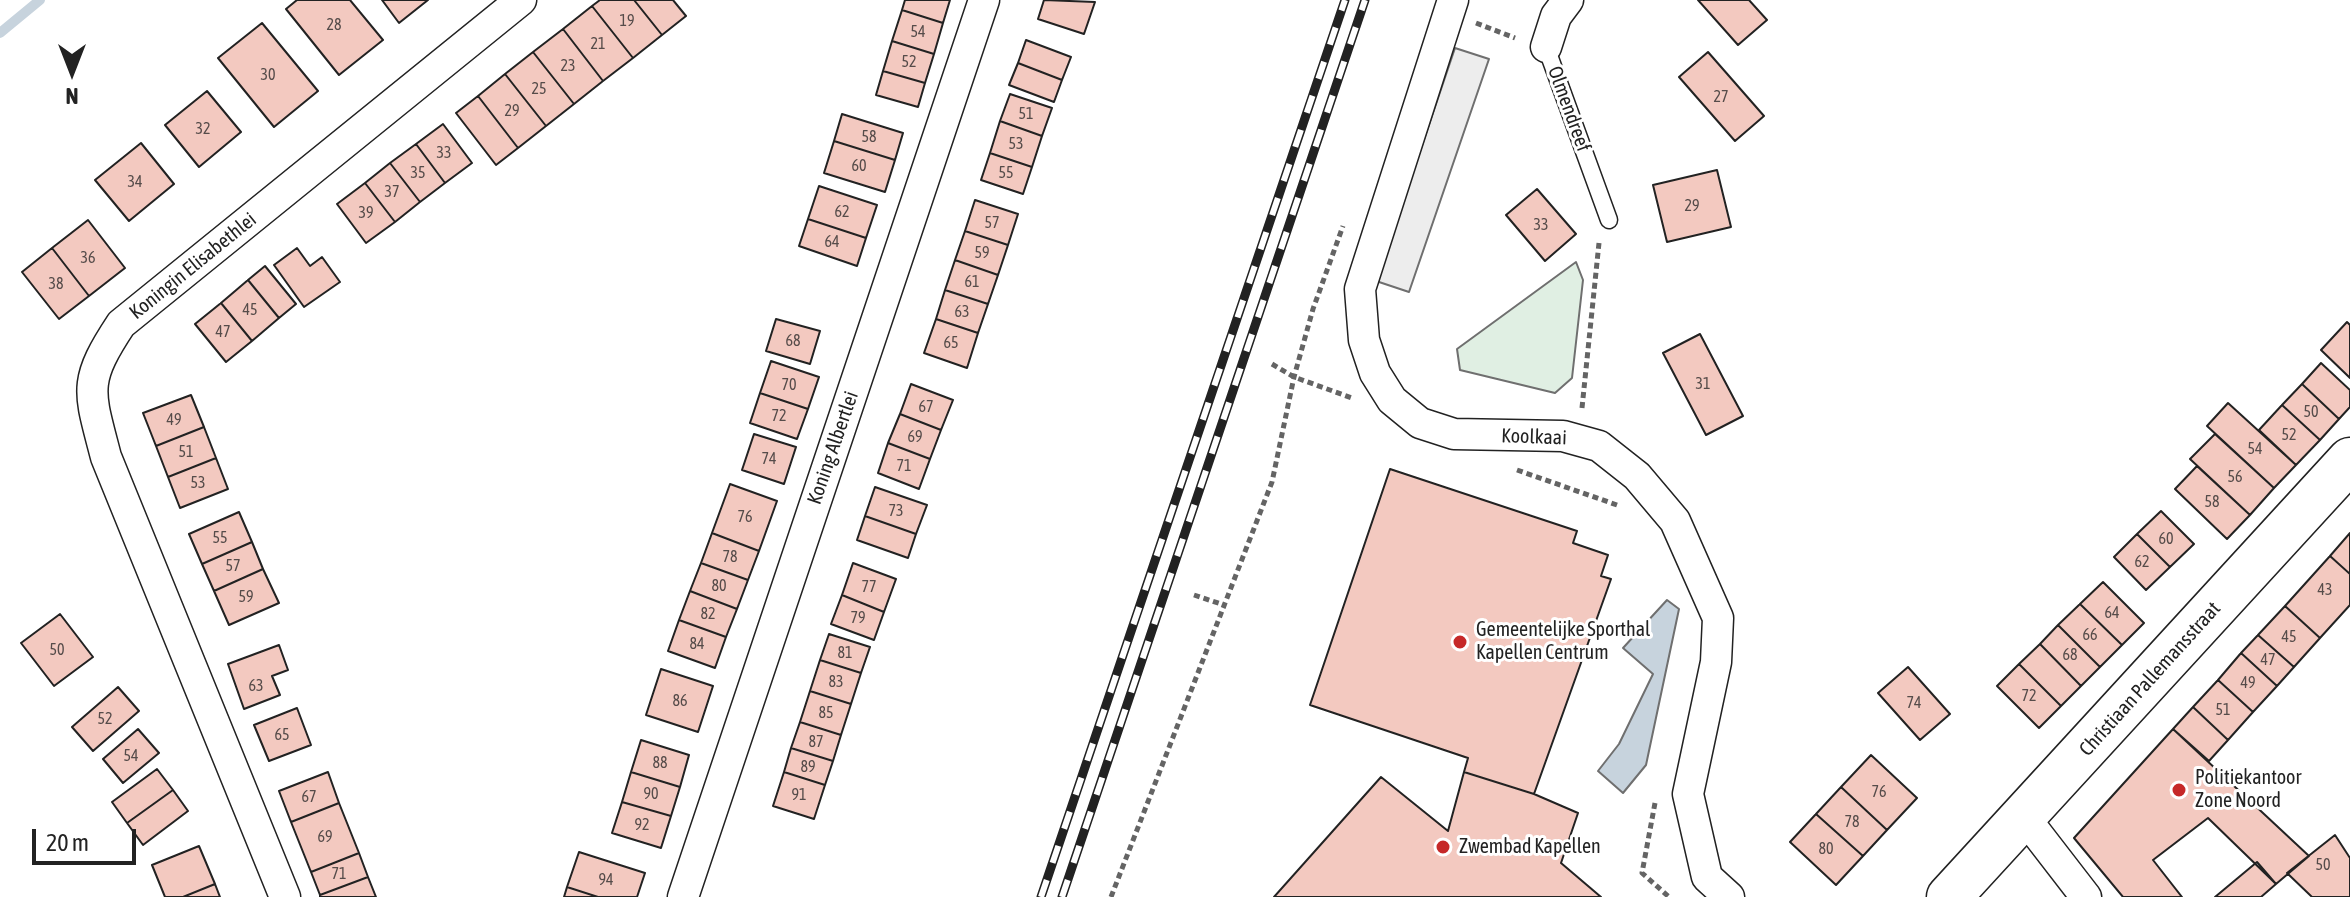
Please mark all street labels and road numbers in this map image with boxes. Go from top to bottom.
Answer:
street label: Olmendreef [1542,63,1596,155]
street label: Koningin Elisabethlei [125,208,261,324]
street label: Koning Albertlei [802,388,864,508]
street label: Koolkaai [1501,424,1567,450]
street label: Christiaan Pallemansstraat [2075,597,2225,761]

